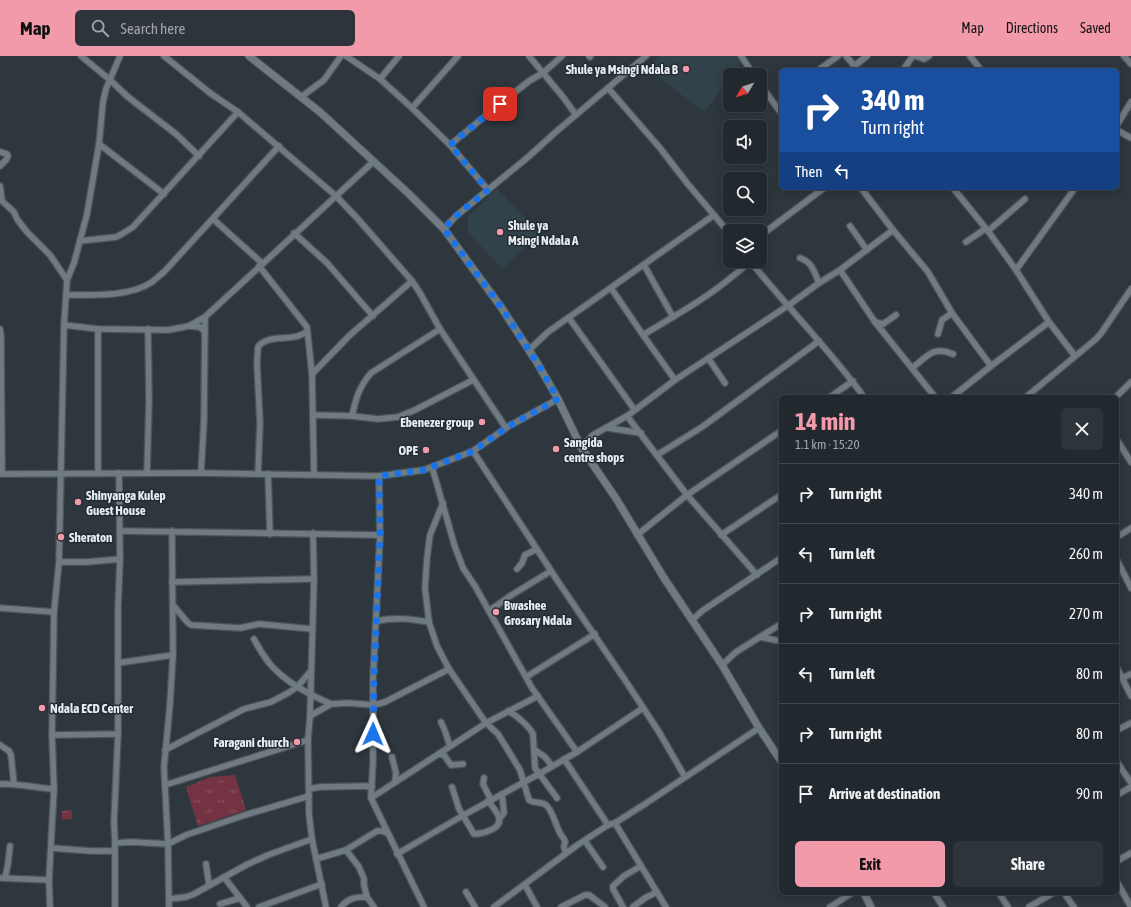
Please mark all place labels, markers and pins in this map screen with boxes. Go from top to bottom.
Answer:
place label: Shule ya Msingi Ndala B [566,62,679,77]
marker: Shule ya Msingi Ndala B [681,64,691,74]
pin [483,87,517,121]
place label: Shule ya Msingi Ndala A [508,218,579,248]
marker: Shule ya Msingi Ndala A [495,227,505,237]
place label: Ebenezer group [400,415,474,430]
marker: Ebenezer group [477,417,487,427]
place label: Sangida centre shops [564,435,624,465]
place label: OPE [398,443,418,458]
marker: Sangida centre shops [551,444,561,454]
marker: OPE [421,445,431,455]
place label: Shinyanga Kulep Guest House [86,488,166,518]
marker: Shinyanga Kulep Guest House [73,497,83,507]
place label: Sheraton [69,530,112,545]
marker: Sheraton [56,532,66,542]
place label: Bwashee Grosary Ndala [504,598,572,628]
marker: Bwashee Grosary Ndala [491,607,501,617]
place label: Ndala ECD Center [50,701,134,716]
marker: Ndala ECD Center [37,703,47,713]
place label: Faragani church [214,735,289,750]
marker: Faragani church [292,737,302,747]

